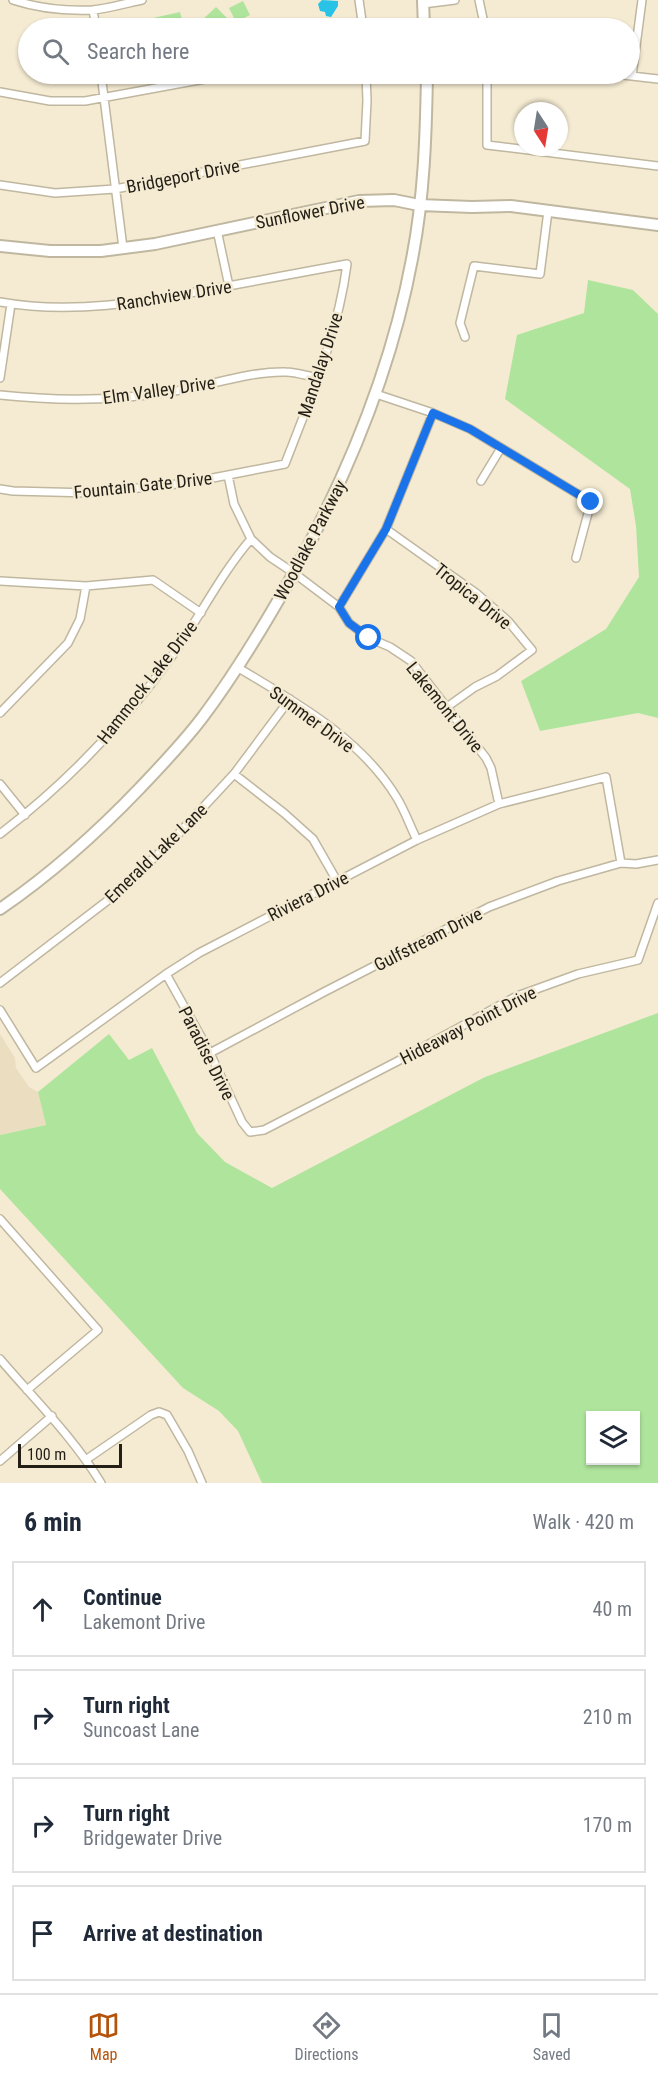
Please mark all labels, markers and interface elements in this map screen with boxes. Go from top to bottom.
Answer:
search box [18,18,640,84]
icon: search [39,35,72,68]
text: Search here [87,39,189,64]
north arrow [514,102,568,156]
street label: Bridgeport Drive [125,155,241,197]
street label: Sunflower Drive [254,191,366,233]
street label: Ranchview Drive [115,276,233,314]
street label: Mandalay Drive [293,310,347,420]
street label: Elm Valley Drive [101,372,217,408]
street label: Fountain Gate Drive [73,467,213,503]
street label: Woodlake Parkway [269,476,351,604]
route end [577,488,603,514]
street label: Tropica Drive [430,559,516,633]
street label: Hammock Lake Drive [93,616,201,748]
route start [355,624,381,650]
street label: Lakemont Drive [402,658,488,756]
street label: Summer Drive [266,681,358,757]
street label: Emerald Lake Lane [101,799,211,907]
street label: Riviera Drive [264,867,352,925]
street label: Gulfstream Drive [370,903,486,975]
street label: Hideaway Point Drive [396,982,540,1068]
street label: Paradise Drive [174,1003,240,1103]
map controls [586,1411,640,1465]
button: layers [586,1411,640,1465]
scale bar [18,1441,122,1468]
text: 100 m [27,1445,66,1464]
text: 6 min [24,1507,82,1537]
text: Walk · 420 m [533,1510,634,1534]
text: Continue [83,1585,162,1610]
icon: ahead [26,1593,59,1626]
text: 40 m [593,1597,632,1621]
text: Lakemont Drive [83,1610,205,1634]
text: Turn right [83,1693,170,1718]
icon: right [26,1701,59,1734]
text: 210 m [583,1705,632,1729]
text: Suncoast Lane [83,1718,199,1742]
text: Turn right [83,1801,170,1826]
icon: right [26,1809,59,1842]
text: 170 m [583,1813,632,1837]
text: Bridgewater Drive [83,1826,222,1850]
icon: arrive [26,1917,59,1950]
text: Arrive at destination [83,1921,263,1946]
tab: Map [87,2009,120,2064]
tab: Directions [295,2009,358,2064]
tab: Saved [533,2009,571,2064]

